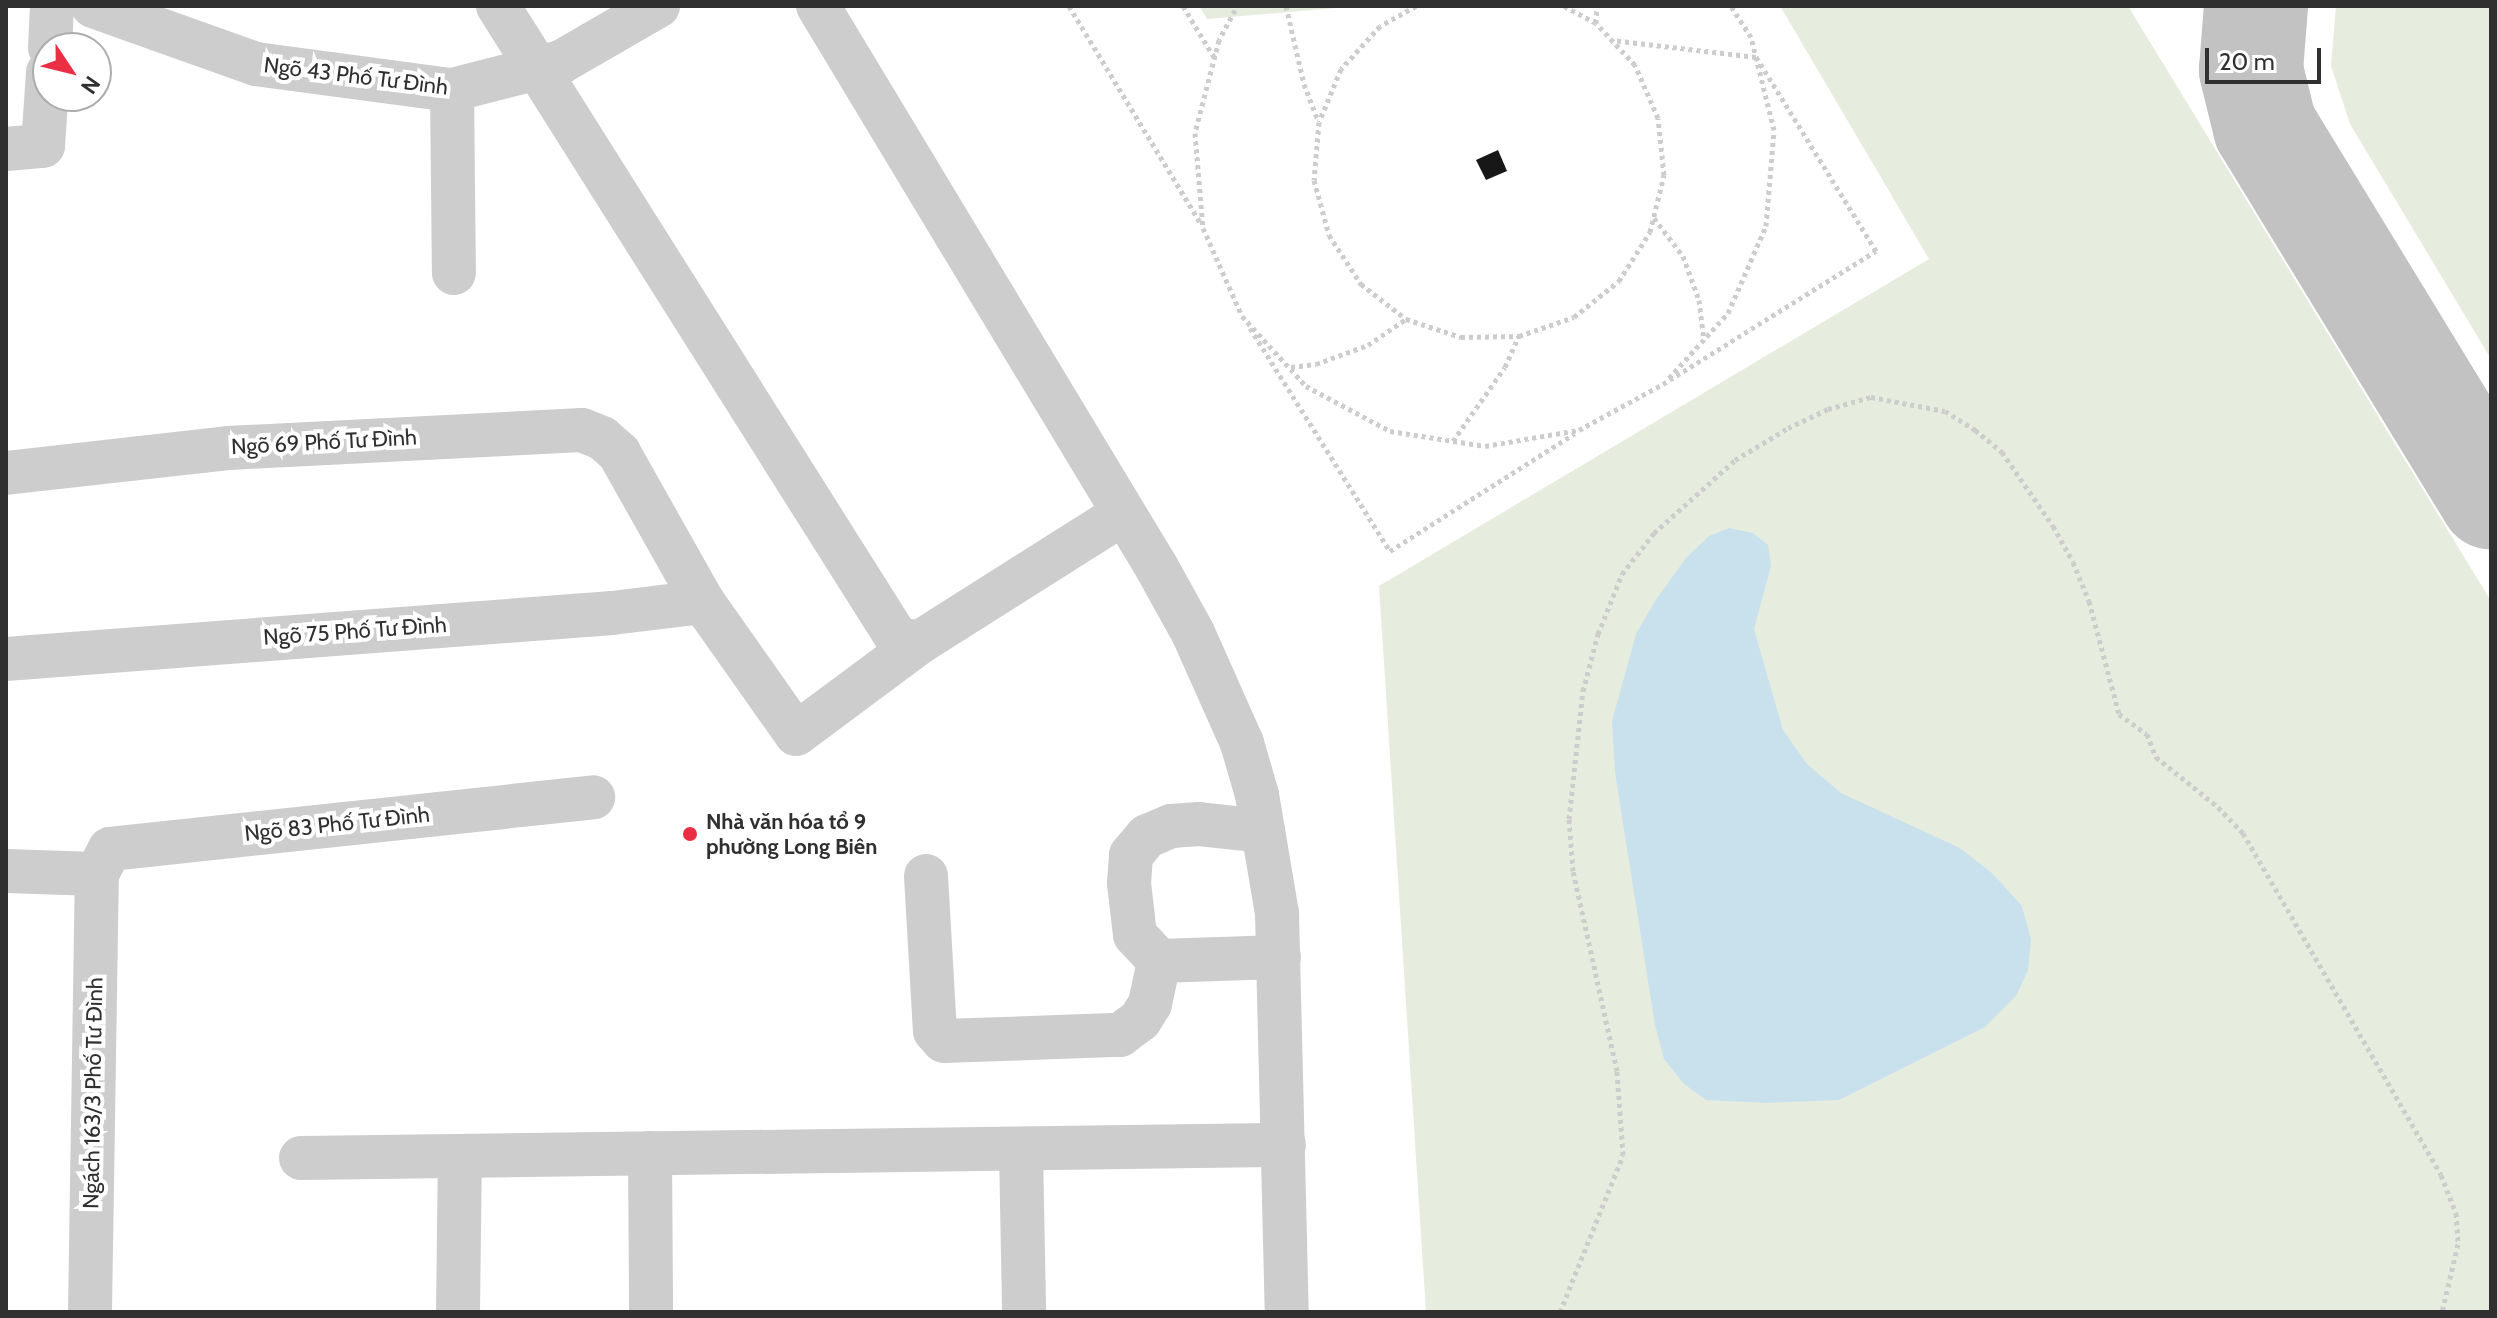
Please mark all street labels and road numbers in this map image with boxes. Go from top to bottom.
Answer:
street label: Ngõ 43 Phố Tư Đình [262,52,450,100]
street label: Ngõ 69 Phố Tư Đình [231,424,417,460]
street label: Ngõ 75 Phố Tư Đình [262,611,448,651]
street label: Ngõ 83 Phố Tư Đình [243,801,431,847]
street label: Ngách 163/3 Phố Tư Đình [78,977,108,1209]

